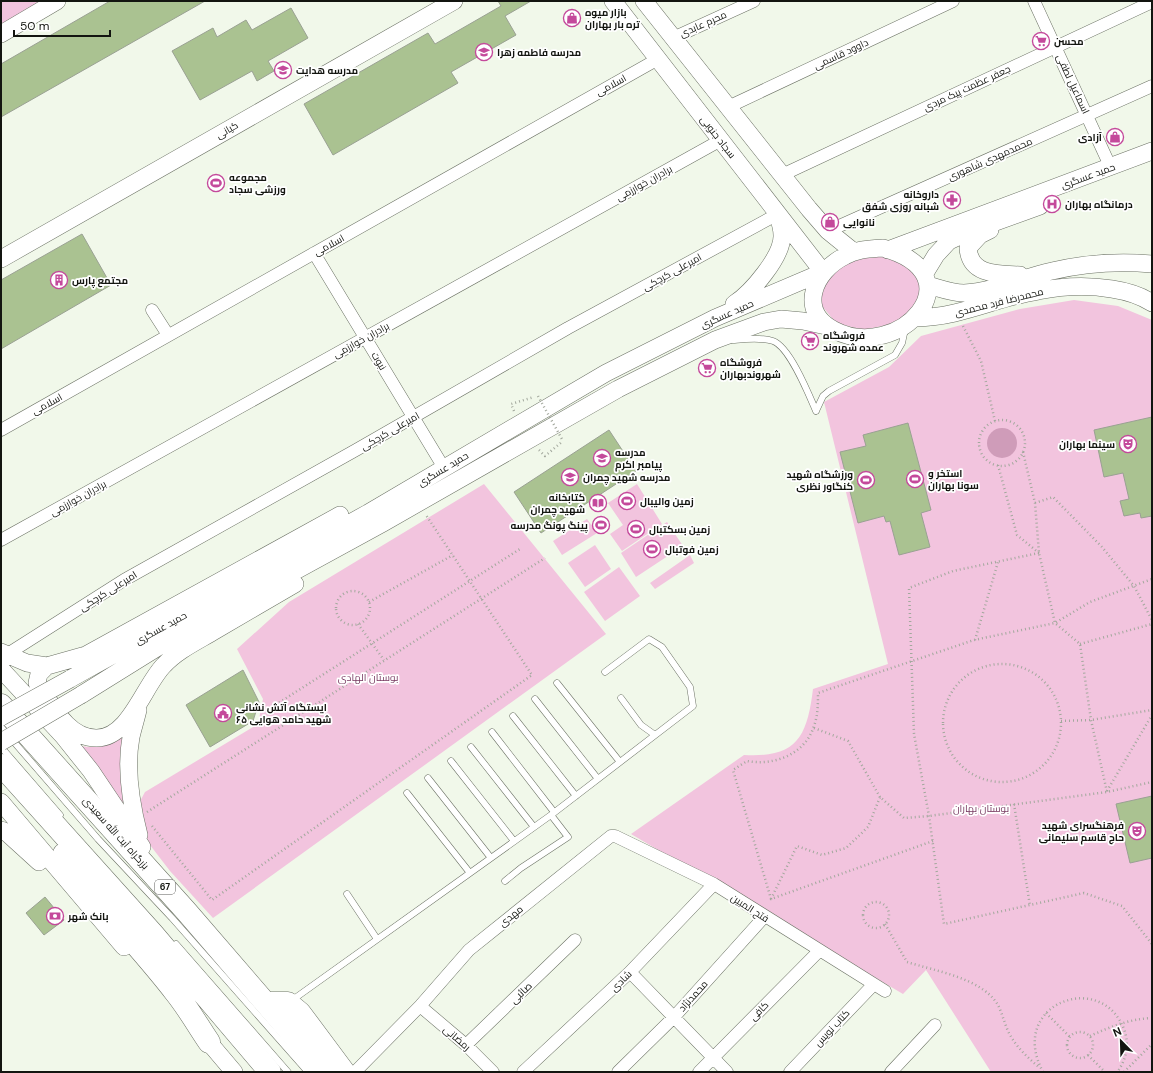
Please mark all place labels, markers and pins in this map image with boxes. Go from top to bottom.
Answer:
place label: بازار میوه تره بار بهاران [585,6,640,31]
shop icon: بازار میوه تره بار بهاران [562,8,582,28]
supermarket icon: محسن [1031,31,1051,51]
place label: محسن [1054,35,1084,48]
school or university icon: مدرسه فاطمه زهرا [474,42,494,62]
place label: مدرسه فاطمه زهرا [497,46,581,59]
school or university icon: مدرسه هدایت [273,60,293,80]
place label: مدرسه هدایت [296,64,358,77]
shop icon: آزادی [1105,127,1125,147]
place label: آزادی [1078,131,1103,144]
place label: مجموعه ورزشی سجاد [229,171,286,196]
sports icon: مجموعه ورزشی سجاد [206,173,226,193]
place label: داروخانه شبانه روزی شفق [862,188,939,213]
pharmacy icon: داروخانه شبانه روزی شفق [942,190,962,210]
hospital icon: درمانگاه بهاران [1042,194,1062,214]
place label: درمانگاه بهاران [1065,198,1133,211]
shop icon: نانوایی [820,212,840,232]
place label: نانوایی [843,216,875,229]
building icon: مجتمع پارس [49,270,69,290]
place label: مجتمع پارس [72,274,128,288]
place label: فروشگاه عمده شهروند [823,329,884,354]
supermarket icon: فروشگاه عمده شهروند [800,331,820,351]
place label: فروشگاه شهروندبهاران [720,356,781,381]
supermarket icon: فروشگاه شهروندبهاران [697,358,717,378]
theatre icon: سینما بهاران [1118,434,1138,454]
place label: سینما بهاران [1059,438,1115,451]
place label: مدرسه پیامبر اکرم [615,446,663,472]
school or university icon: مدرسه پیامبر اکرم [592,448,612,468]
school or university icon: مدرسه شهید چمران [560,467,580,487]
place label: استخر و سونا بهاران [928,467,979,492]
place label: ورزشگاه شهید کنگاور نظری [786,468,853,493]
sports icon: استخر و سونا بهاران [905,469,925,489]
sports icon: ورزشگاه شهید کنگاور نظری [856,470,876,490]
place label: مدرسه شهید چمران [583,471,670,485]
place label: کتابخانه شهید چمران [531,491,585,517]
sports icon: زمین والیبال [617,491,637,511]
library icon: کتابخانه شهید چمران [588,493,608,513]
place label: زمین والیبال [640,495,694,508]
sports icon: پینگ پونگ مدرسه [591,515,611,535]
place label: پینگ پونگ مدرسه [510,519,588,533]
sports icon: زمین بسکتبال [626,519,646,539]
place label: زمین بسکتبال [649,523,710,536]
sports icon: زمین فوتبال [642,539,662,559]
place label: زمین فوتبال [665,543,719,556]
place label: ایستگاه آتش نشانی ۶۵ شهید حامد هوایی [236,701,331,726]
public building icon: ایستگاه آتش نشانی ۶۵ شهید حامد هوایی [213,703,233,723]
place label: فرهنگسرای شهید حاج قاسم سلیمانی [1039,819,1124,845]
theatre icon: فرهنگسرای شهید حاج قاسم سلیمانی [1127,821,1147,841]
bank icon: بانک شهر [45,906,65,926]
place label: بانک شهر [67,910,109,923]

